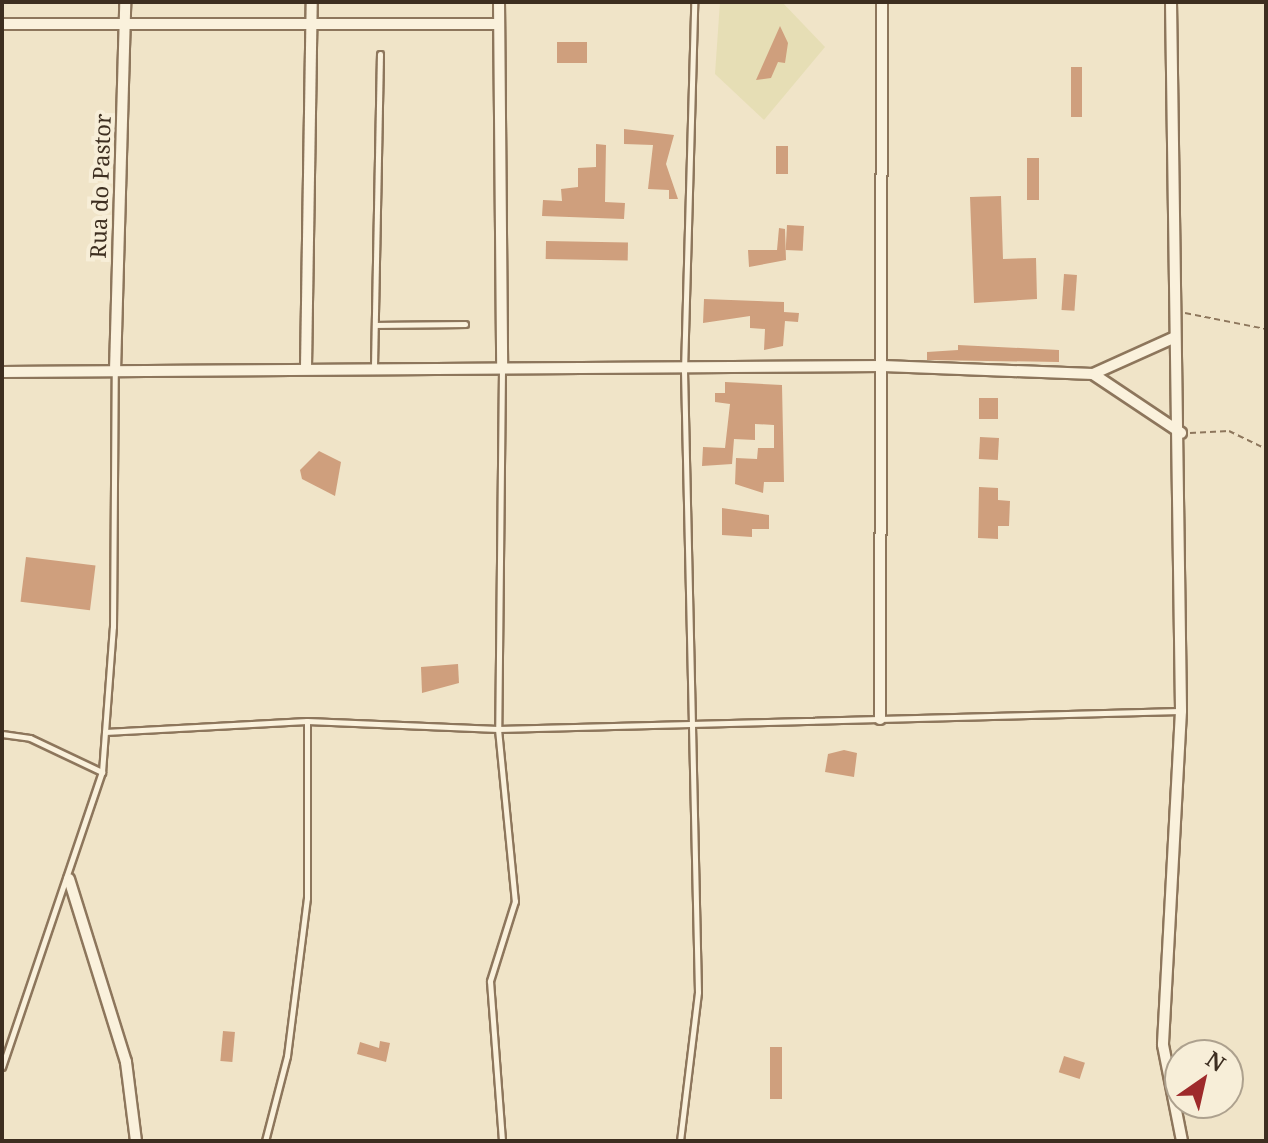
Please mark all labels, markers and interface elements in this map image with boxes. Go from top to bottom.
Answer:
street label: Rua do Pastor [84,113,116,259]
north arrow [1164,1039,1244,1119]
text: N [1201,1043,1232,1078]

